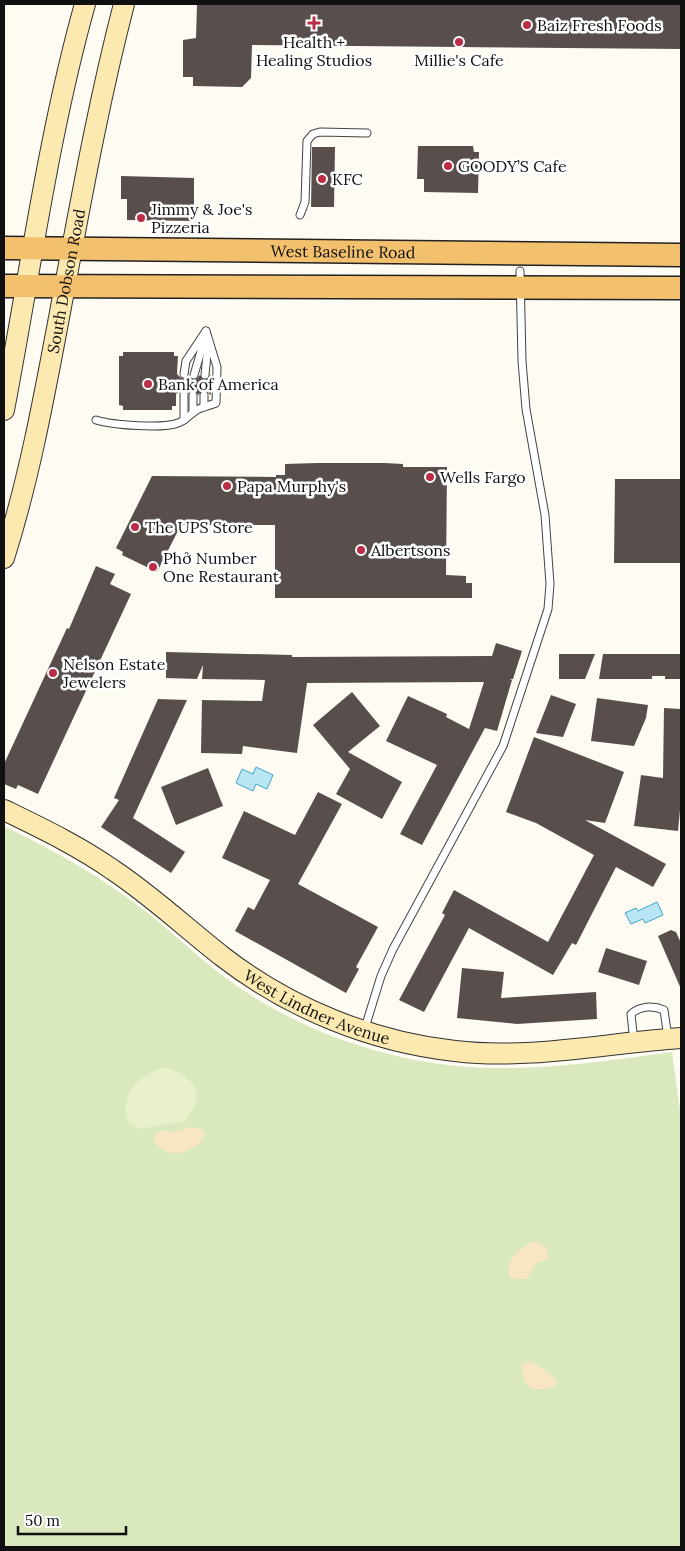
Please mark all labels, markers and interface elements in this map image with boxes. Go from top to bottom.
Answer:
place label: Baiz Fresh Foods [537,15,662,35]
marker: Health + Healing Studios [307,16,321,30]
marker: Baiz Fresh Foods [521,19,533,31]
place label: Health + Healing Studios [256,32,372,70]
marker: Millie's Cafe [453,36,465,48]
place label: Millie's Cafe [414,50,504,70]
place label: GOODY’S Cafe [458,156,567,176]
marker: GOODY’S Cafe [442,160,454,172]
place label: KFC [332,169,363,189]
marker: KFC [316,173,328,185]
place label: Jimmy & Joe's Pizzeria [150,199,252,237]
street label: South Dobson Road [43,207,89,355]
marker: Jimmy & Joe's Pizzeria [135,212,147,224]
street label: West Baseline Road [270,241,416,262]
place label: Bank of America [158,374,279,394]
marker: Bank of America [142,378,154,390]
place label: Wells Fargo [440,467,526,487]
marker: Wells Fargo [424,471,436,483]
place label: Papa Murphy's [237,476,346,496]
marker: Papa Murphy's [221,480,233,492]
place label: The UPS Store [145,517,253,537]
marker: The UPS Store [129,521,141,533]
place label: Albertsons [370,540,450,560]
marker: Albertsons [355,544,367,556]
place label: Phở Number One Restaurant [163,548,280,586]
marker: Phở Number One Restaurant [147,561,159,573]
place label: Nelson Estate Jewelers [62,654,166,692]
marker: Nelson Estate Jewelers [47,667,59,679]
street label: West Lindner Avenue [240,965,392,1048]
scale bar [18,1504,125,1536]
text: 50 m [25,1511,60,1530]

